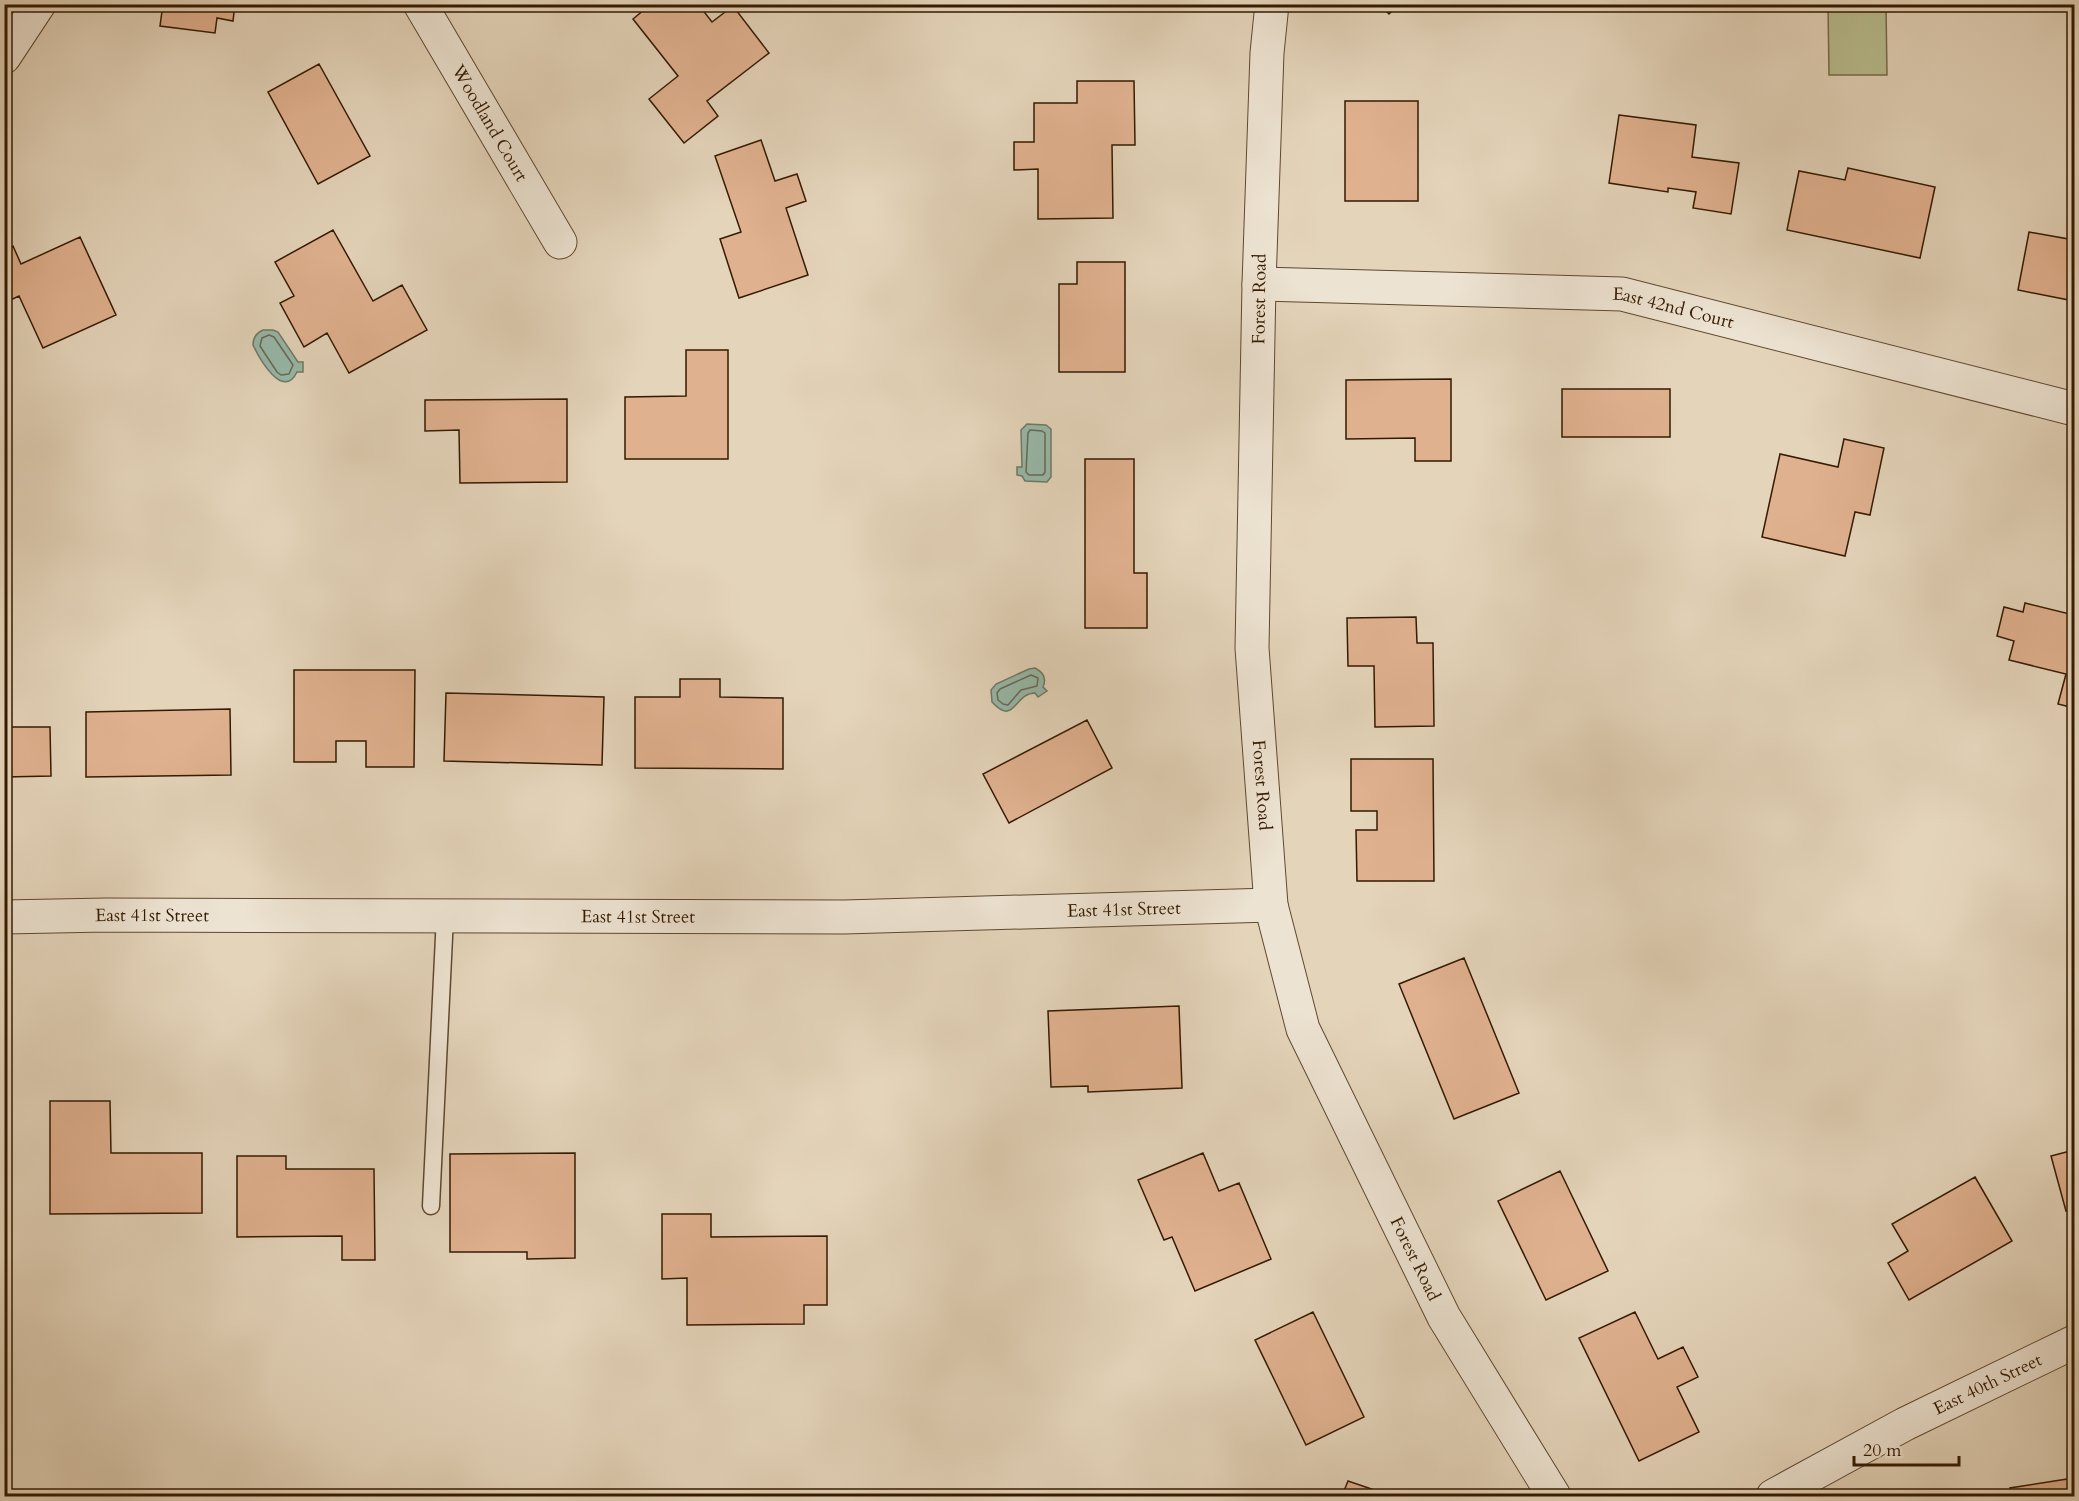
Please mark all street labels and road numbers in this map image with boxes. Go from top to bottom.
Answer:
street label: Woodland Court [445,59,534,187]
street label: Forest Road [1246,253,1273,345]
street label: East 42nd Court [1612,282,1737,335]
street label: Forest Road [1246,739,1277,832]
street label: East 41st Street [1067,896,1181,924]
street label: East 41st Street [95,903,209,928]
street label: East 41st Street [581,904,695,930]
street label: Forest Road [1384,1213,1446,1306]
street label: East 40th Street [1929,1347,2046,1421]

